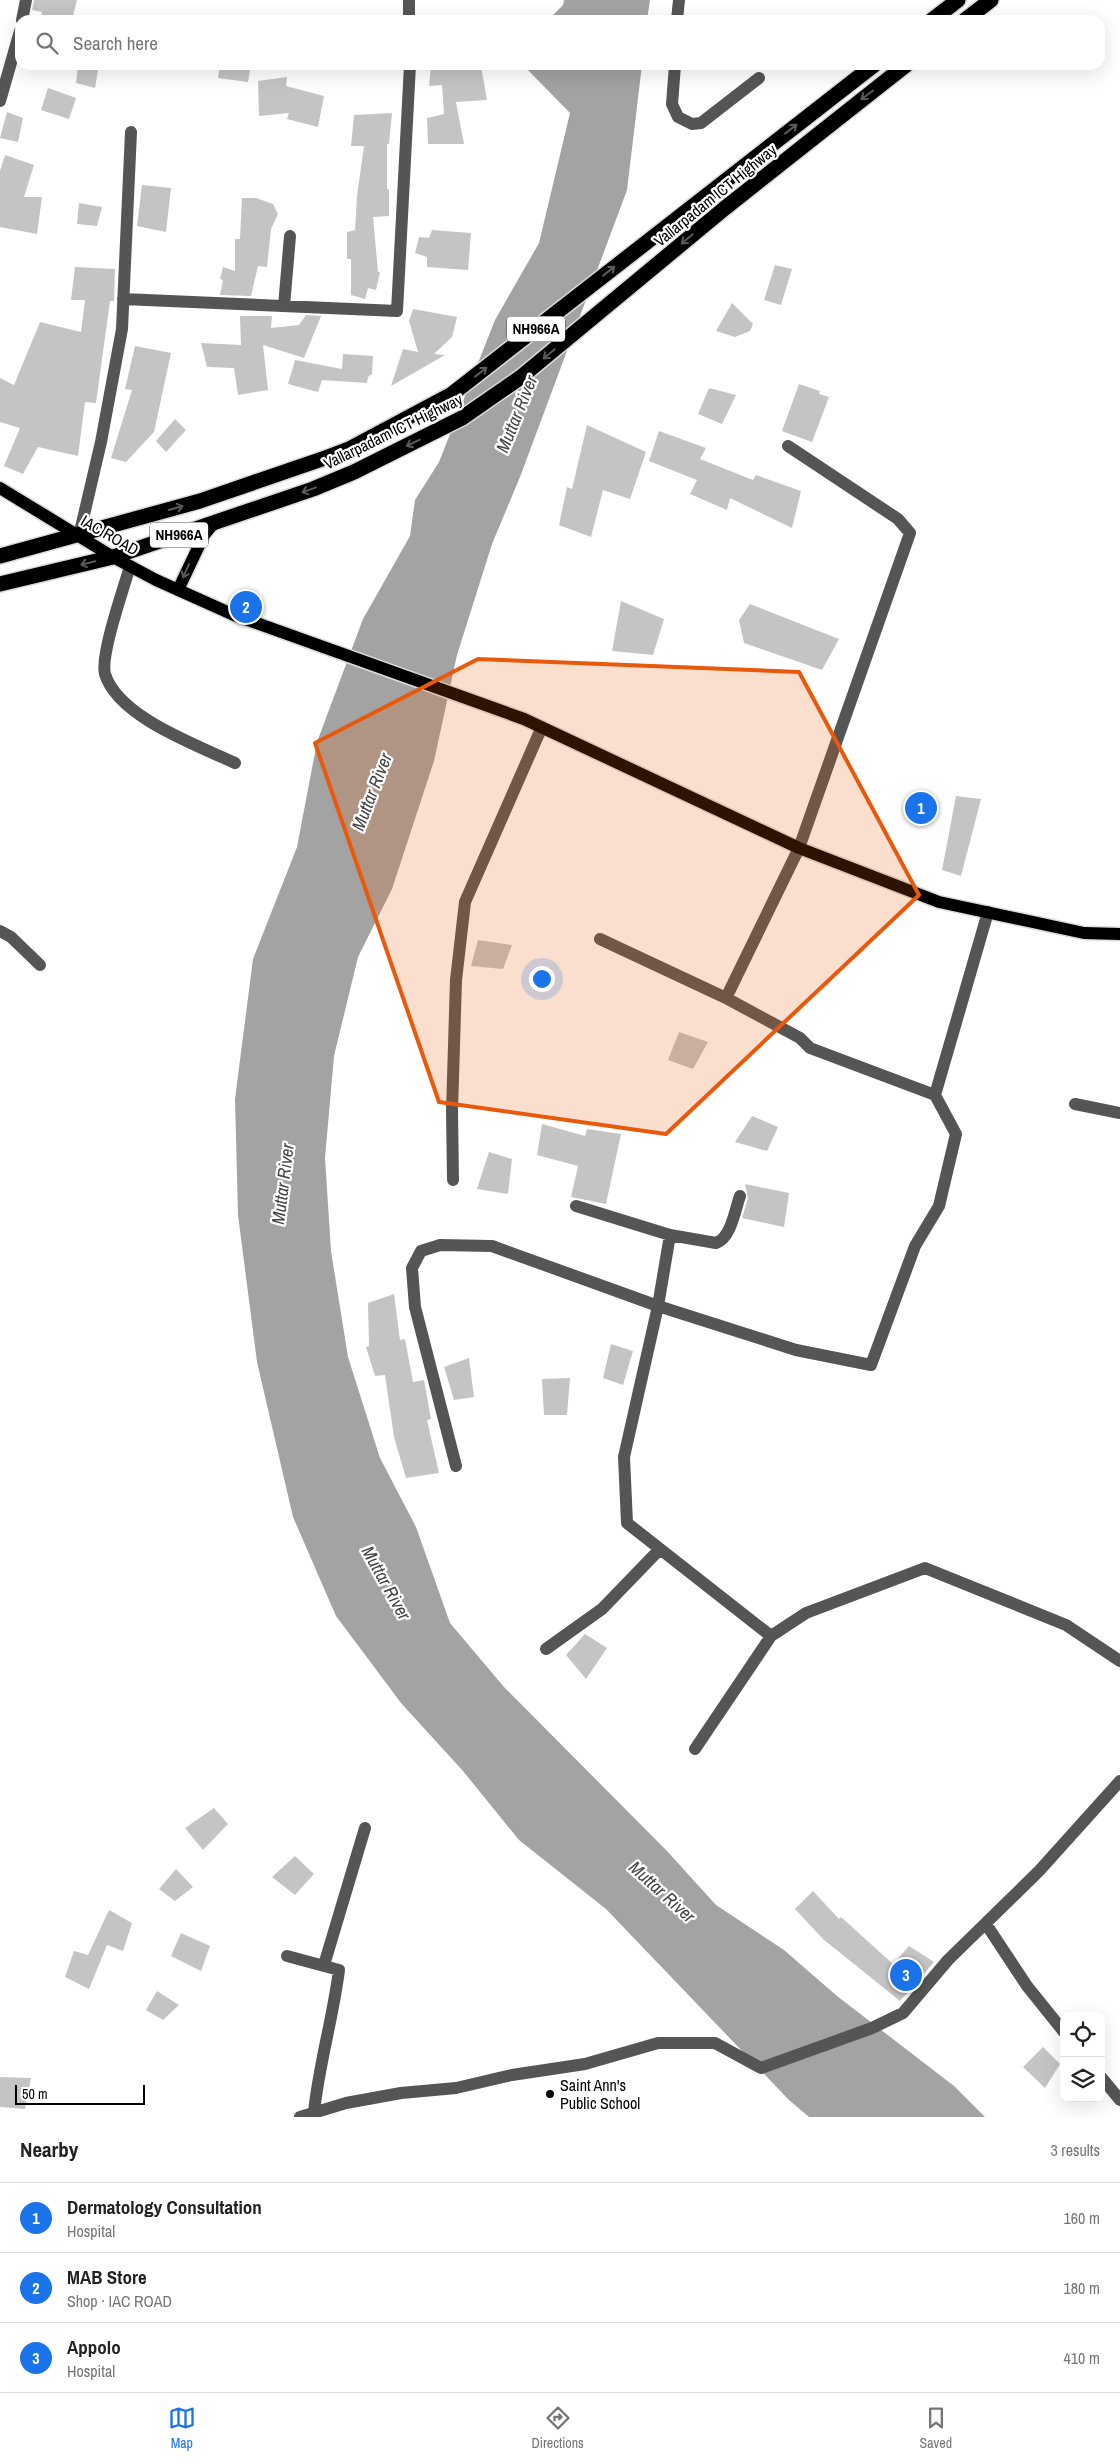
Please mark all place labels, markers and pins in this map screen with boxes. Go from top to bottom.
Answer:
pin: 2 [230,588,262,626]
pin: 1 [905,789,937,827]
pin: 3 [890,1956,922,1994]
place label: Saint Ann's Public School [560,2074,640,2114]
marker: Saint Ann's Public School [544,2088,556,2100]

